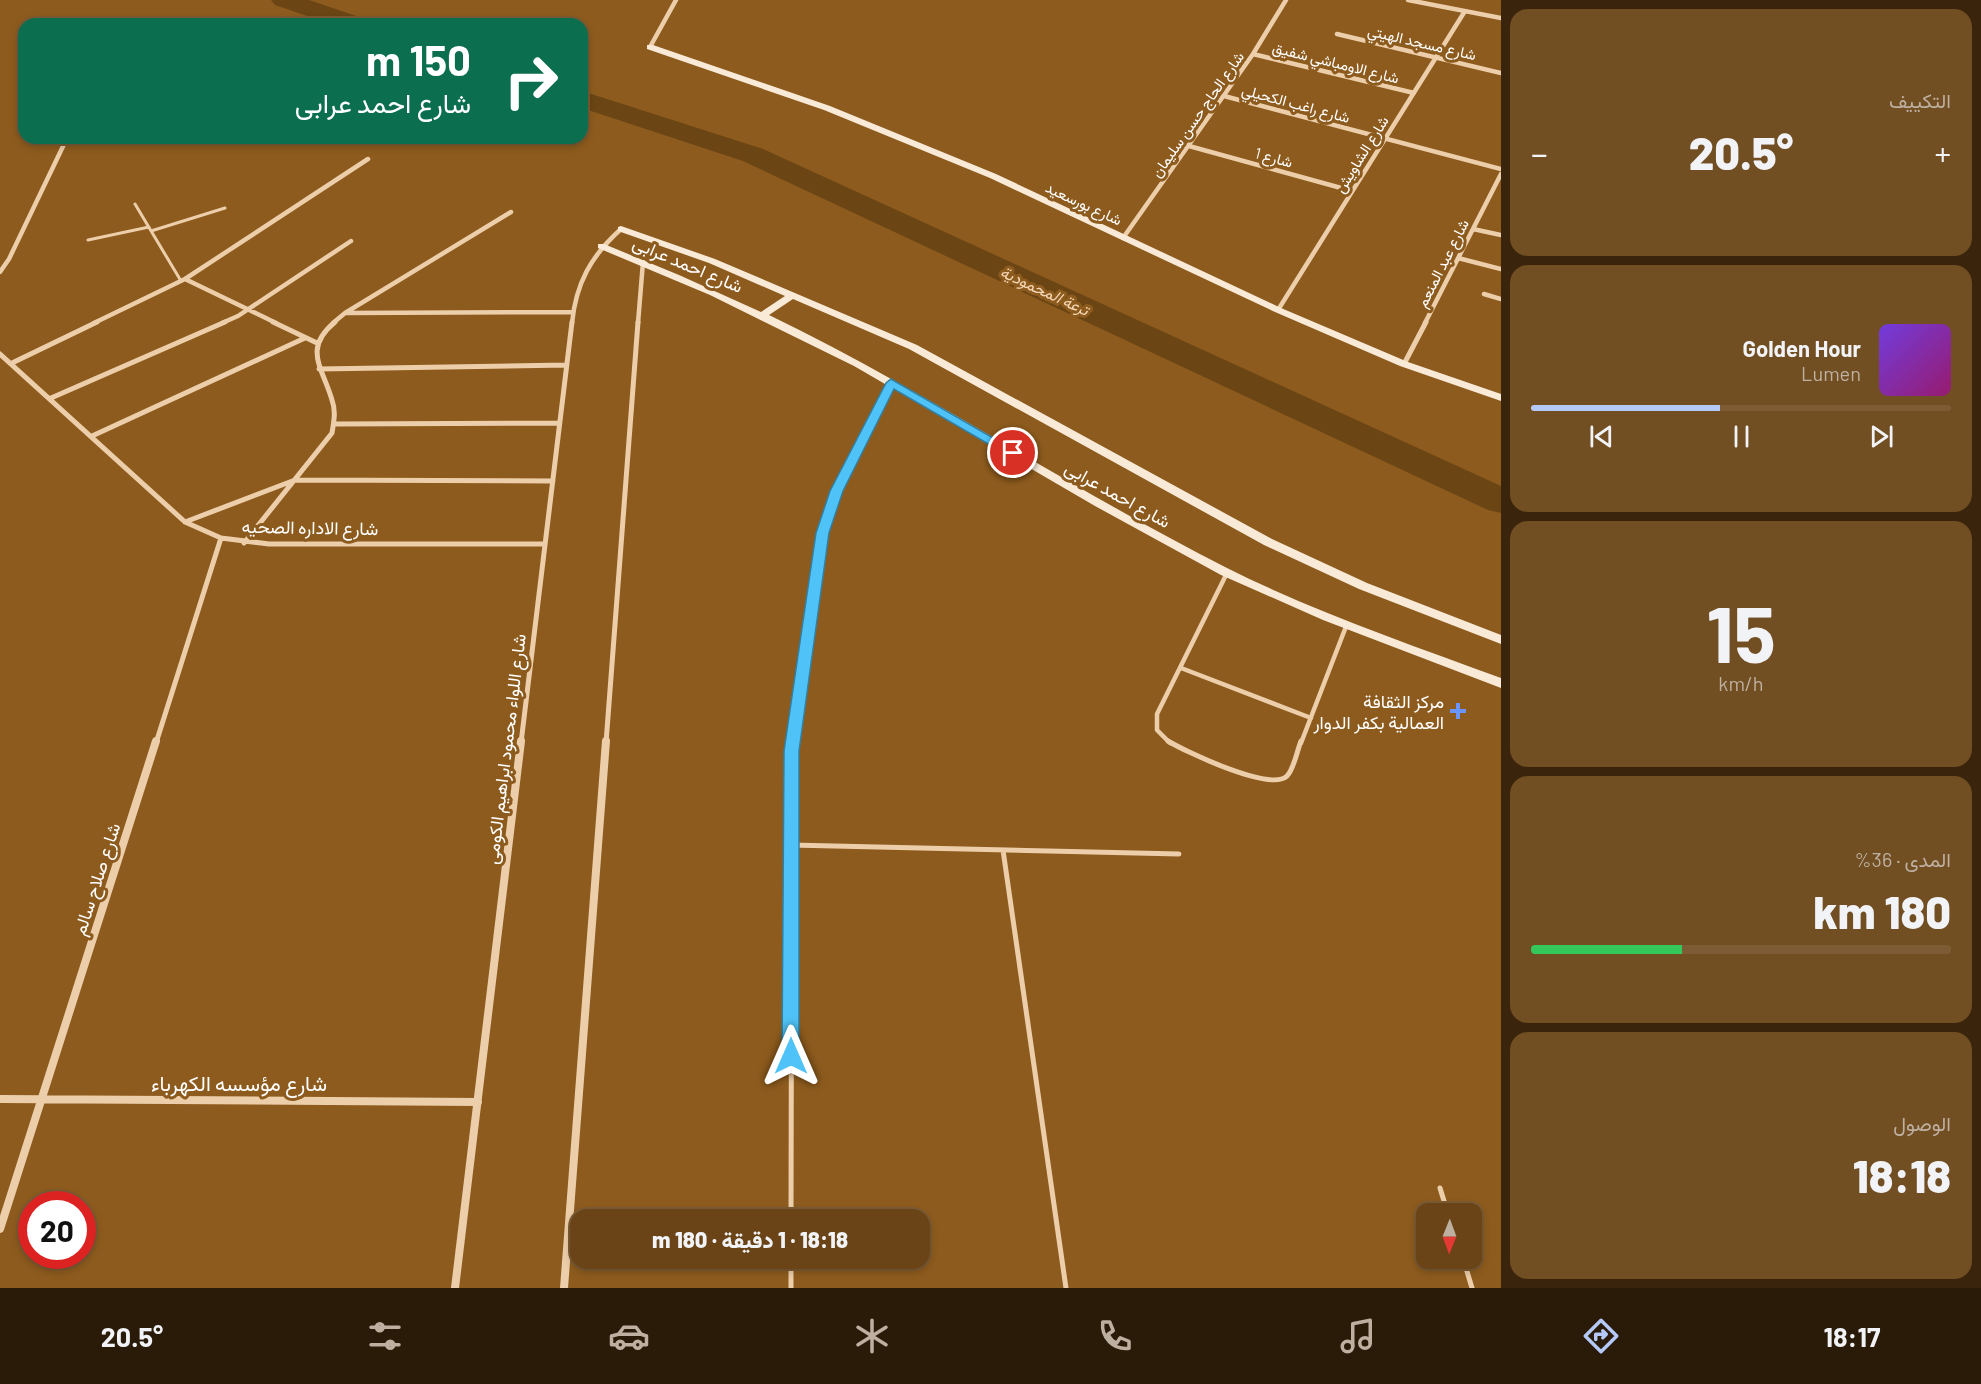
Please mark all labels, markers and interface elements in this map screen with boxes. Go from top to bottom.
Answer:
street label: شارع مسجد الهيتي [1365,21,1478,68]
text: 150 m [366,34,471,84]
street label: شارع الاومباشي شفيق [1270,38,1401,91]
icon: right [492,42,570,120]
street label: شارع الحاج حسن سليمان [1147,48,1250,182]
street label: شارع راغب الكحيلي [1239,80,1352,131]
text: شارع احمد عرابى [295,86,471,118]
text: التكييف [1889,88,1951,112]
street label: شارع الشاويش [1330,112,1394,197]
text: 20.5° [1689,125,1793,179]
text: − [1531,133,1548,173]
text: + [1935,133,1951,173]
street label: شارع 1 [1252,143,1295,174]
street label: شارع بورسعيد [1042,178,1125,231]
street label: شارع عبد المنعم [1412,216,1475,312]
street label: شارع احمد عرابى [629,231,746,299]
water label: ترعة المحمودية [997,261,1094,321]
text: Golden Hour [1743,335,1861,361]
text: Lumen [1801,361,1861,385]
icon: previous [1585,420,1618,453]
icon: pause [1725,420,1758,453]
icon: next [1865,420,1898,453]
pin [987,427,1038,478]
icon: arrive [996,436,1029,469]
street label: شارع احمد عرابى [1060,456,1175,534]
street label: شارع الاداره الصحيه [241,515,379,541]
text: 15 [1706,585,1776,679]
street label: شارع اللواء محمود ابراهيم الكومى [480,633,532,866]
text: km/h [1718,671,1764,695]
place label: مركز الثقافة العمالية بكفر الدوار [1312,690,1444,734]
marker: مركز الثقافة العمالية بكفر الدوار [1449,702,1467,720]
street label: شارع صلاح سالم [67,820,126,939]
text: المدى · 36% [1855,847,1951,871]
text: 180 km [1813,884,1951,938]
position arrow [759,1024,823,1088]
street label: شارع مؤسسه الكهرباء [151,1070,327,1098]
text: الوصول [1893,1111,1951,1135]
text: 18:18 [1853,1148,1951,1202]
speed limit sign: 20 [18,1191,96,1269]
north arrow [1416,1203,1482,1269]
map controls [1416,1203,1482,1269]
text: 18:18 · 1 دقيقة · 180 m [652,1226,848,1252]
icon: filters [364,1315,406,1357]
icon: car [608,1315,650,1357]
icon: climate [851,1315,893,1357]
icon: phone [1094,1315,1136,1357]
icon: music [1337,1315,1379,1357]
icon: directions [1580,1315,1622,1357]
text: 20.5° [101,1320,163,1352]
text: 18:17 [1823,1320,1880,1352]

